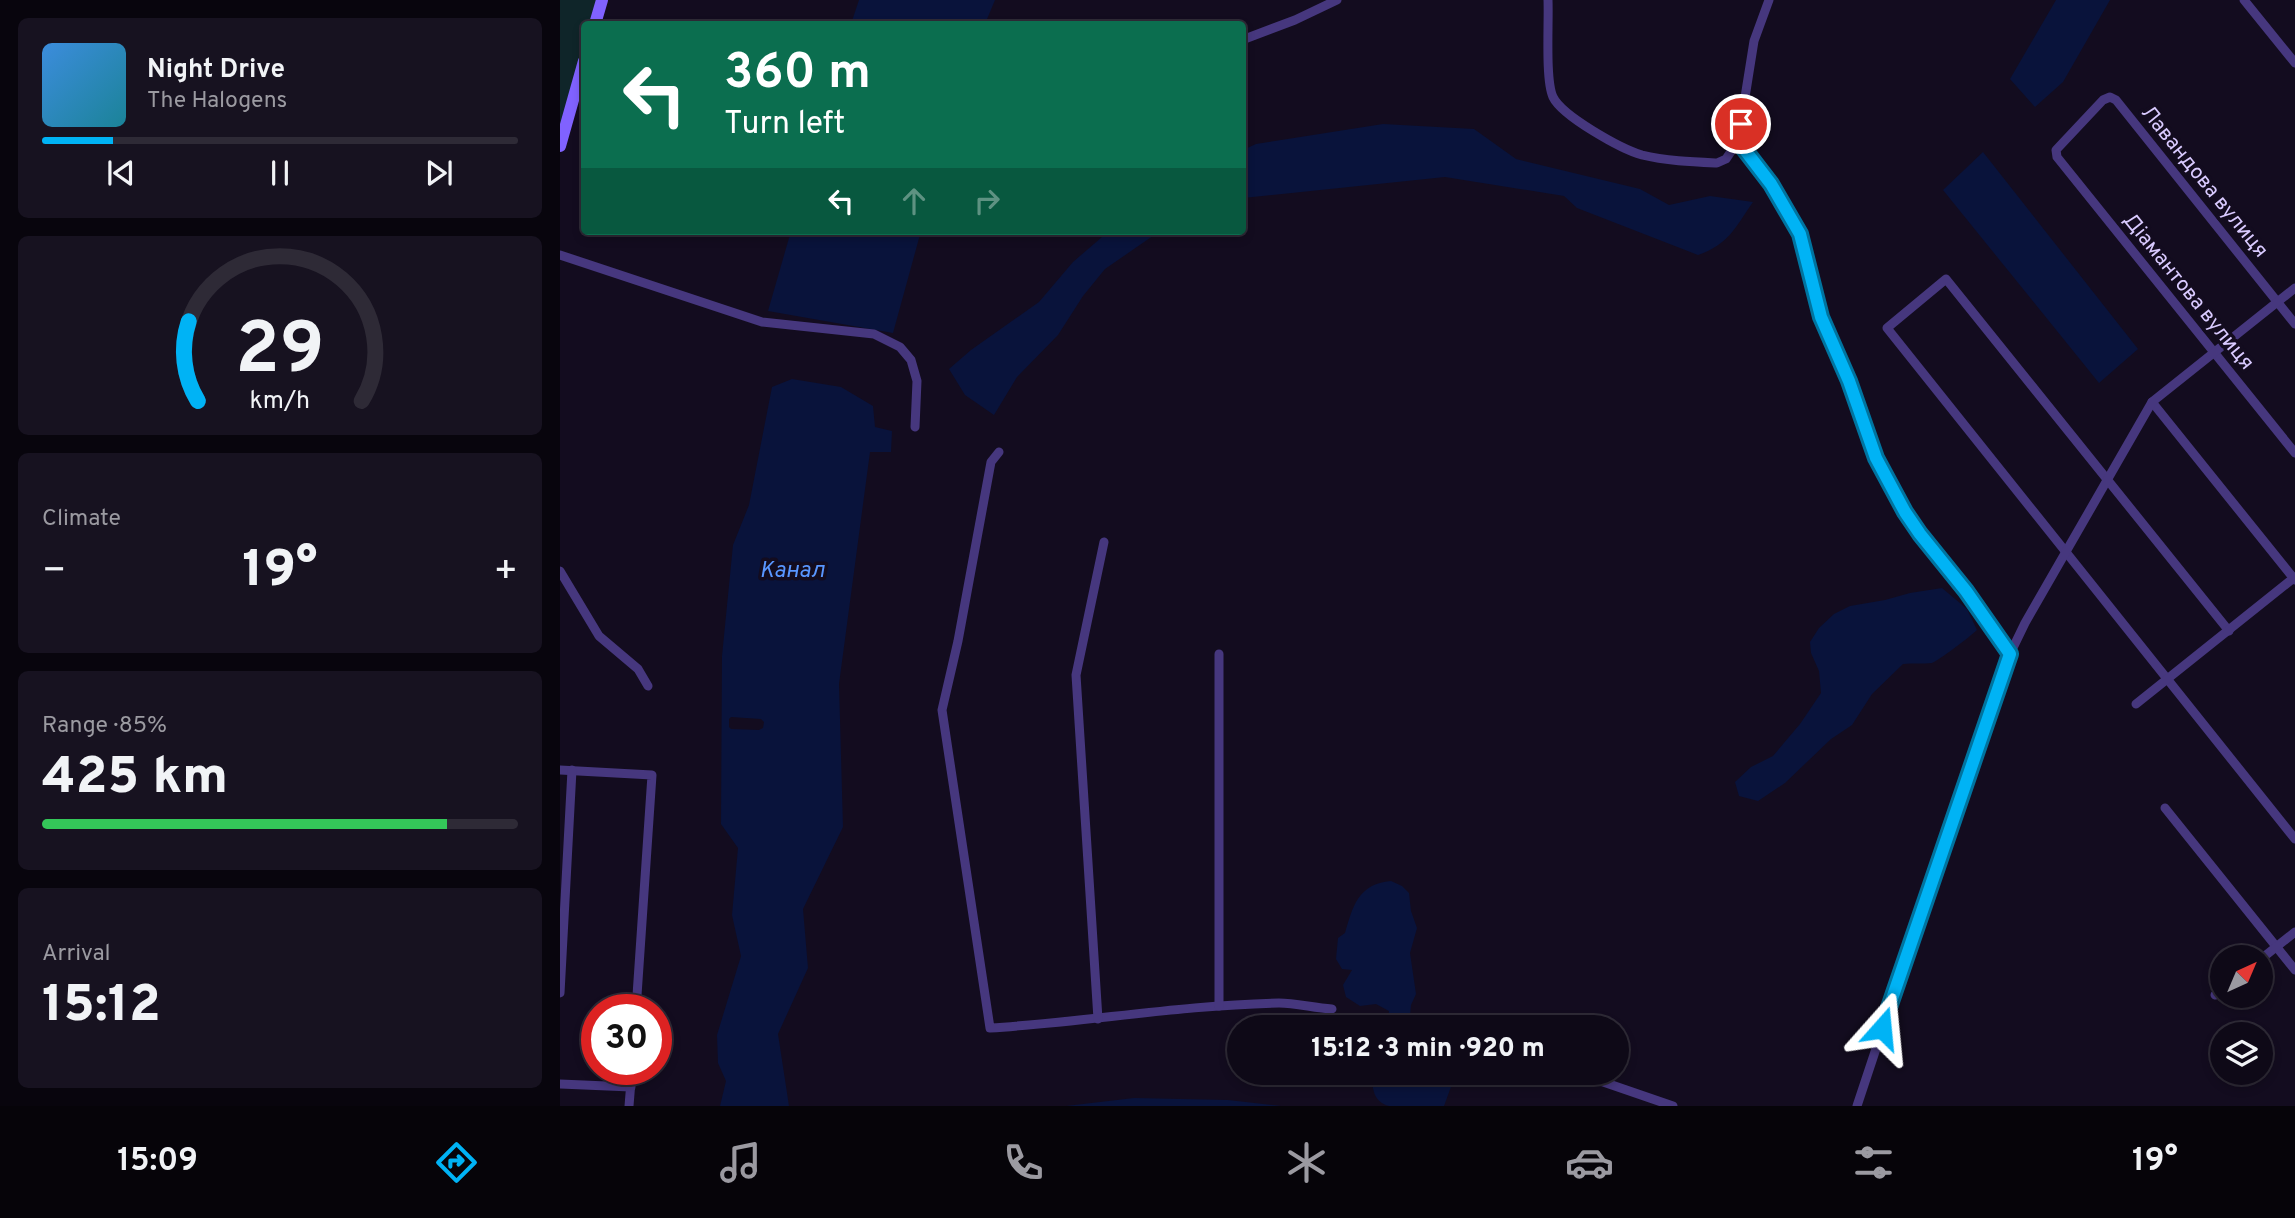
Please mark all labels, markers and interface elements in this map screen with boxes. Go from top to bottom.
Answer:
text: 360 m [724,44,871,106]
icon: left [609,49,700,140]
text: Night Drive [147,54,285,87]
text: The Halogens [147,87,287,116]
pin [1711,94,1771,154]
street label: Лавандова вулиця [2134,100,2274,264]
text: Turn left [724,105,845,145]
icon: arrive [1722,105,1760,143]
icon: previous [102,154,140,192]
icon: pause [261,154,299,192]
icon: next [420,154,458,192]
icon: left [822,182,860,220]
icon: ahead [895,182,933,220]
icon: right [968,182,1006,220]
street label: Діамантова вулиця [2116,208,2260,376]
text: 29 [235,308,325,400]
text: km/h [250,386,310,418]
text: Climate [42,505,121,534]
text: 19° [242,539,318,605]
text: − [42,548,67,597]
text: + [493,548,518,597]
water label: Канал [760,557,825,586]
text: Range · 85% [42,712,167,741]
text: 425 km [42,746,228,812]
text: Arrival [42,940,111,969]
north arrow [2210,945,2273,1008]
map controls [2210,945,2273,1085]
text: 15:12 [42,974,161,1040]
position arrow [1845,991,1919,1065]
speed limit sign: 30 [581,994,672,1085]
button: layers [2210,1022,2273,1085]
text: 15:12 · 3 min · 920 m [1311,1033,1545,1066]
icon: directions [432,1138,481,1187]
icon: music [716,1138,765,1187]
icon: phone [999,1138,1048,1187]
icon: climate [1282,1138,1331,1187]
icon: car [1565,1138,1614,1187]
icon: filters [1849,1138,1898,1187]
text: 15:09 [117,1142,198,1182]
text: 19° [2132,1142,2178,1182]

